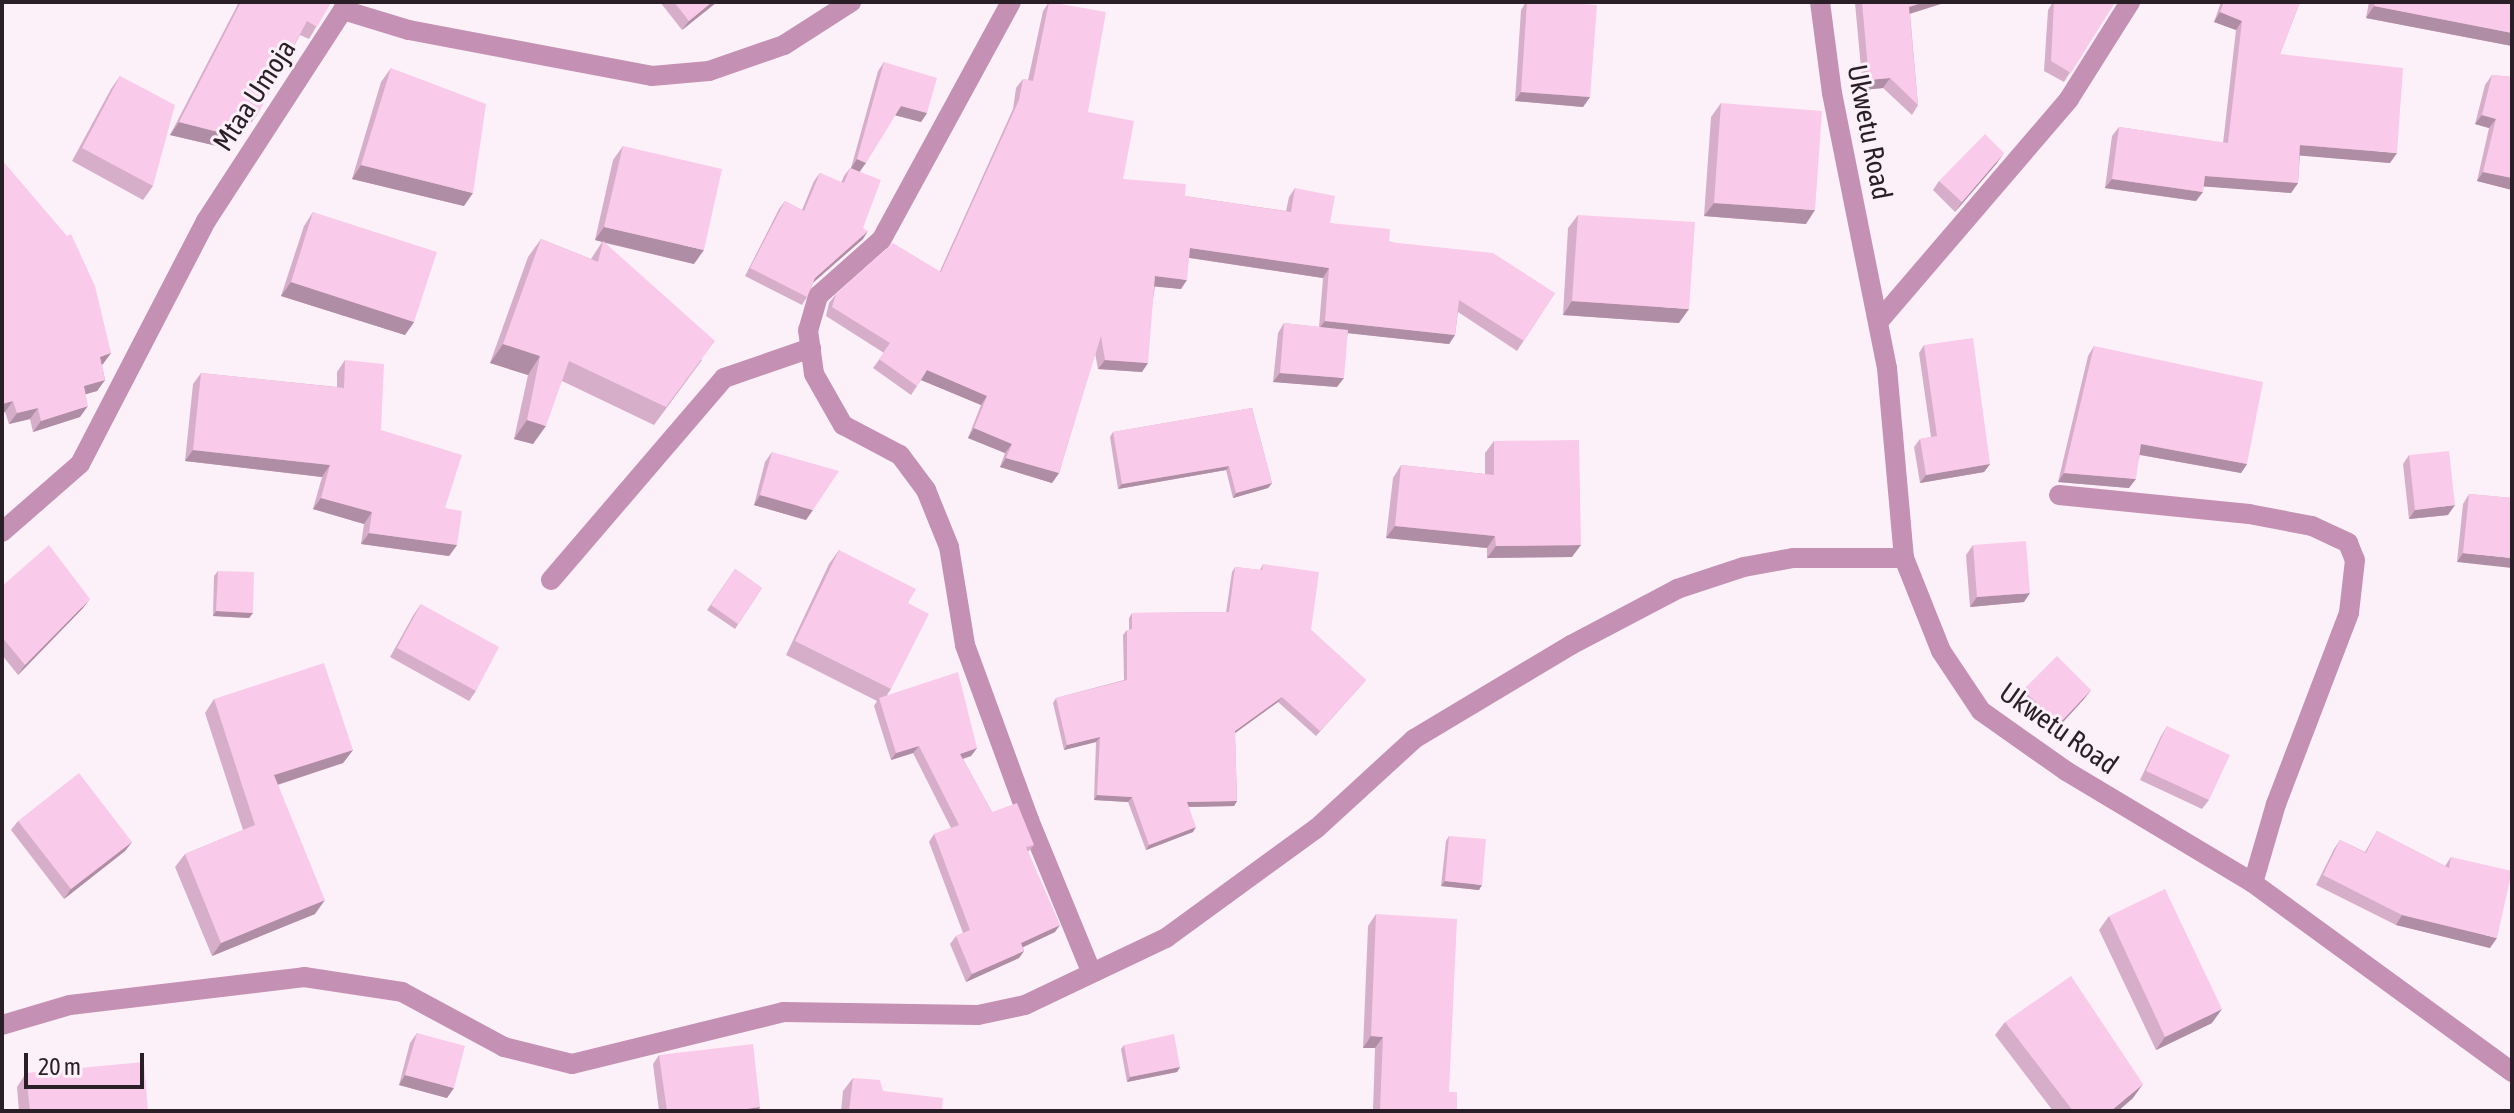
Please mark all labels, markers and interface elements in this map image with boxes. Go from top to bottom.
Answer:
street label: Mtaa Umoja [206,33,302,157]
street label: Ukwetu Road [1840,62,1900,202]
street label: Ukwetu Road [1993,675,2125,781]
scale bar [28,1037,148,1087]
text: 20 m [38,1053,81,1080]

